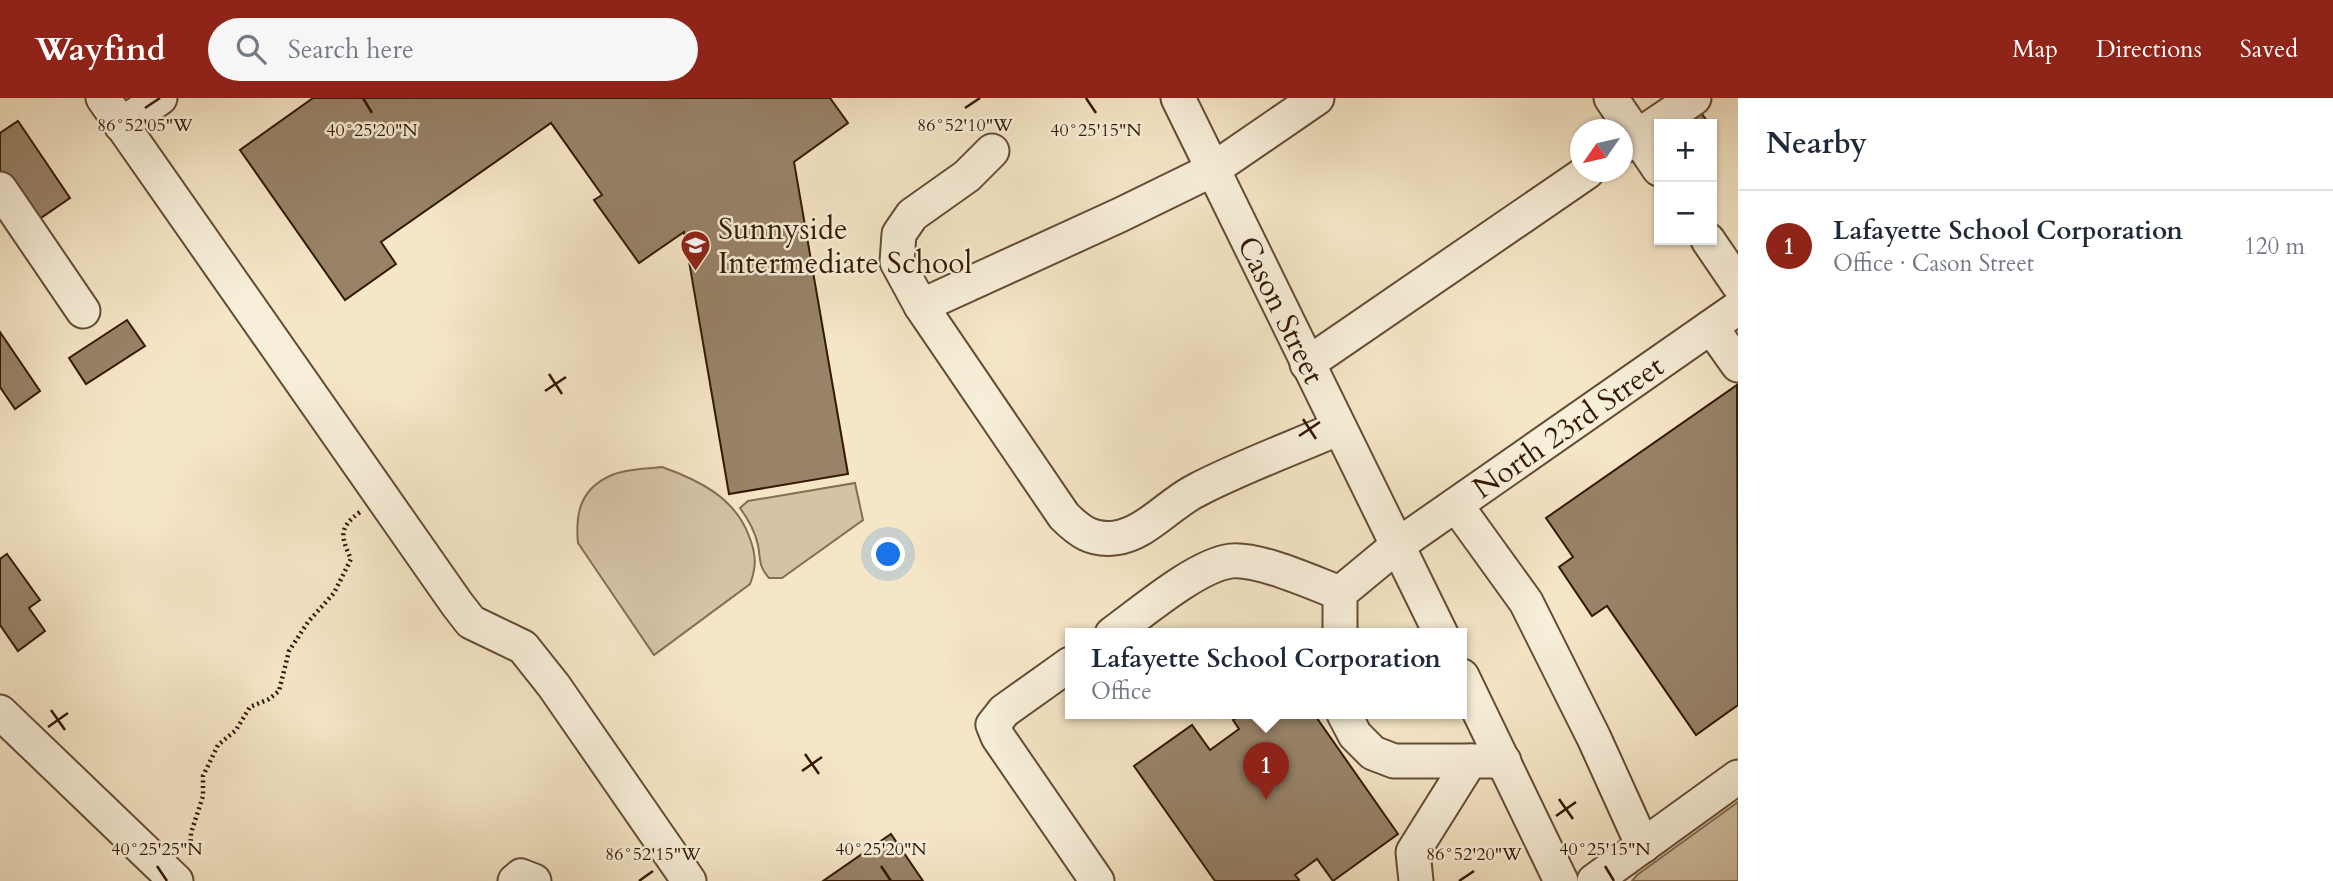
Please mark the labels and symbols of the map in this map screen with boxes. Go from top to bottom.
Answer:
text: 86°52'05"W [97,113,193,138]
text: 86°52'10"W [917,113,1013,138]
text: 40°25'20"N [326,118,418,143]
text: 40°25'15"N [1050,118,1142,143]
north arrow [1570,119,1633,182]
place label: Sunnyside Intermediate School [718,209,972,284]
school or university icon: Sunnyside Intermediate School [678,229,712,273]
street label: Cason Street [1227,230,1334,391]
street label: North 23rd Street [1465,346,1672,509]
your location [871,537,905,571]
pin: 1 [1243,742,1289,800]
text: 40°25'25"N [111,837,203,862]
text: 40°25'20"N [835,837,927,862]
text: 40°25'15"N [1559,837,1651,862]
text: 86°52'15"W [605,842,701,867]
text: 86°52'20"W [1426,842,1522,867]

